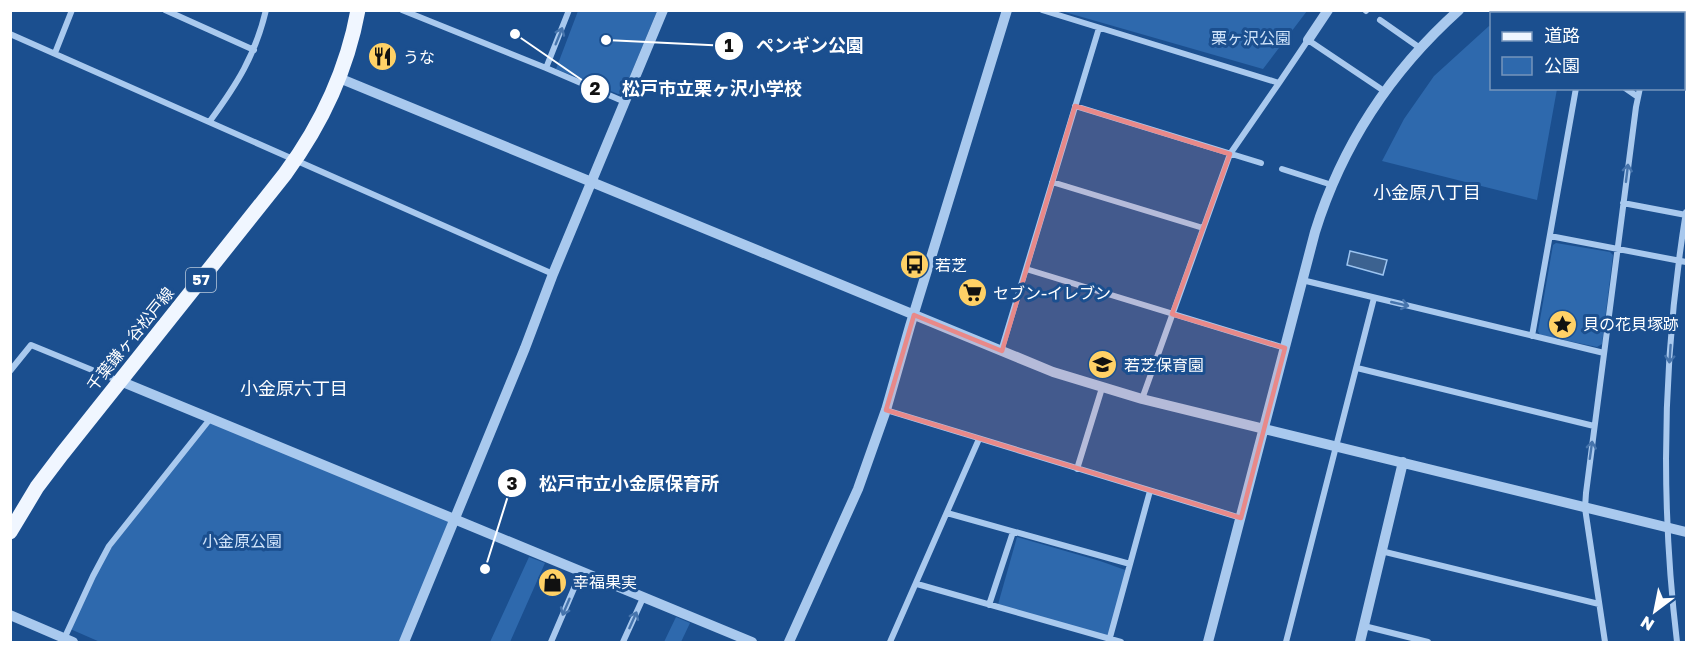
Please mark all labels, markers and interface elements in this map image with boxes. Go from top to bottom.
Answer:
legend [1490,12,1685,90]
text: 道路 [1544,24,1580,46]
one-way arrow [554,27,565,45]
callout: ペンギン公園 [714,28,876,64]
park label: 栗ヶ沢公園 [1211,28,1291,48]
text: 1 [724,34,734,56]
text: ペンギン公園 [756,34,864,56]
restaurant icon: うな [366,41,398,73]
place label: うな [403,47,435,67]
text: 公園 [1544,54,1580,76]
callout: 松戸市立栗ヶ沢小学校 [580,71,814,107]
text: 2 [590,77,601,99]
text: 松戸市立栗ヶ沢小学校 [622,77,802,99]
one-way arrow [1622,164,1633,184]
district label: 小金原八丁目 [1373,181,1481,203]
bus stop icon: 若芝 [898,249,930,281]
place label: 若芝 [935,255,967,275]
road number: 57 [186,268,216,292]
supermarket icon: セブン-イレブン [956,277,988,309]
street label: 千葉鎌ヶ谷松戸線 [82,283,178,395]
place label: セブン-イレブン [993,283,1111,303]
one-way arrow [1390,299,1409,310]
place icon: 貝の花貝塚跡 [1546,308,1578,340]
place label: 貝の花貝塚跡 [1583,314,1679,334]
one-way arrow [1665,344,1676,363]
school or university icon: 若芝保育園 [1087,349,1119,381]
place label: 若芝保育園 [1124,355,1204,375]
district label: 小金原六丁目 [240,377,348,399]
one-way arrow [1586,441,1597,461]
callout: 松戸市立小金原保育所 [497,465,731,501]
text: 3 [507,472,518,494]
text: 松戸市立小金原保育所 [539,472,719,494]
park label: 小金原公園 [202,531,282,551]
shop icon: 幸福果実 [536,566,568,598]
place label: 幸福果実 [573,572,637,592]
north arrow [1625,581,1685,641]
one-way arrow [560,598,571,616]
one-way arrow [628,612,639,630]
text: N [1637,612,1658,635]

